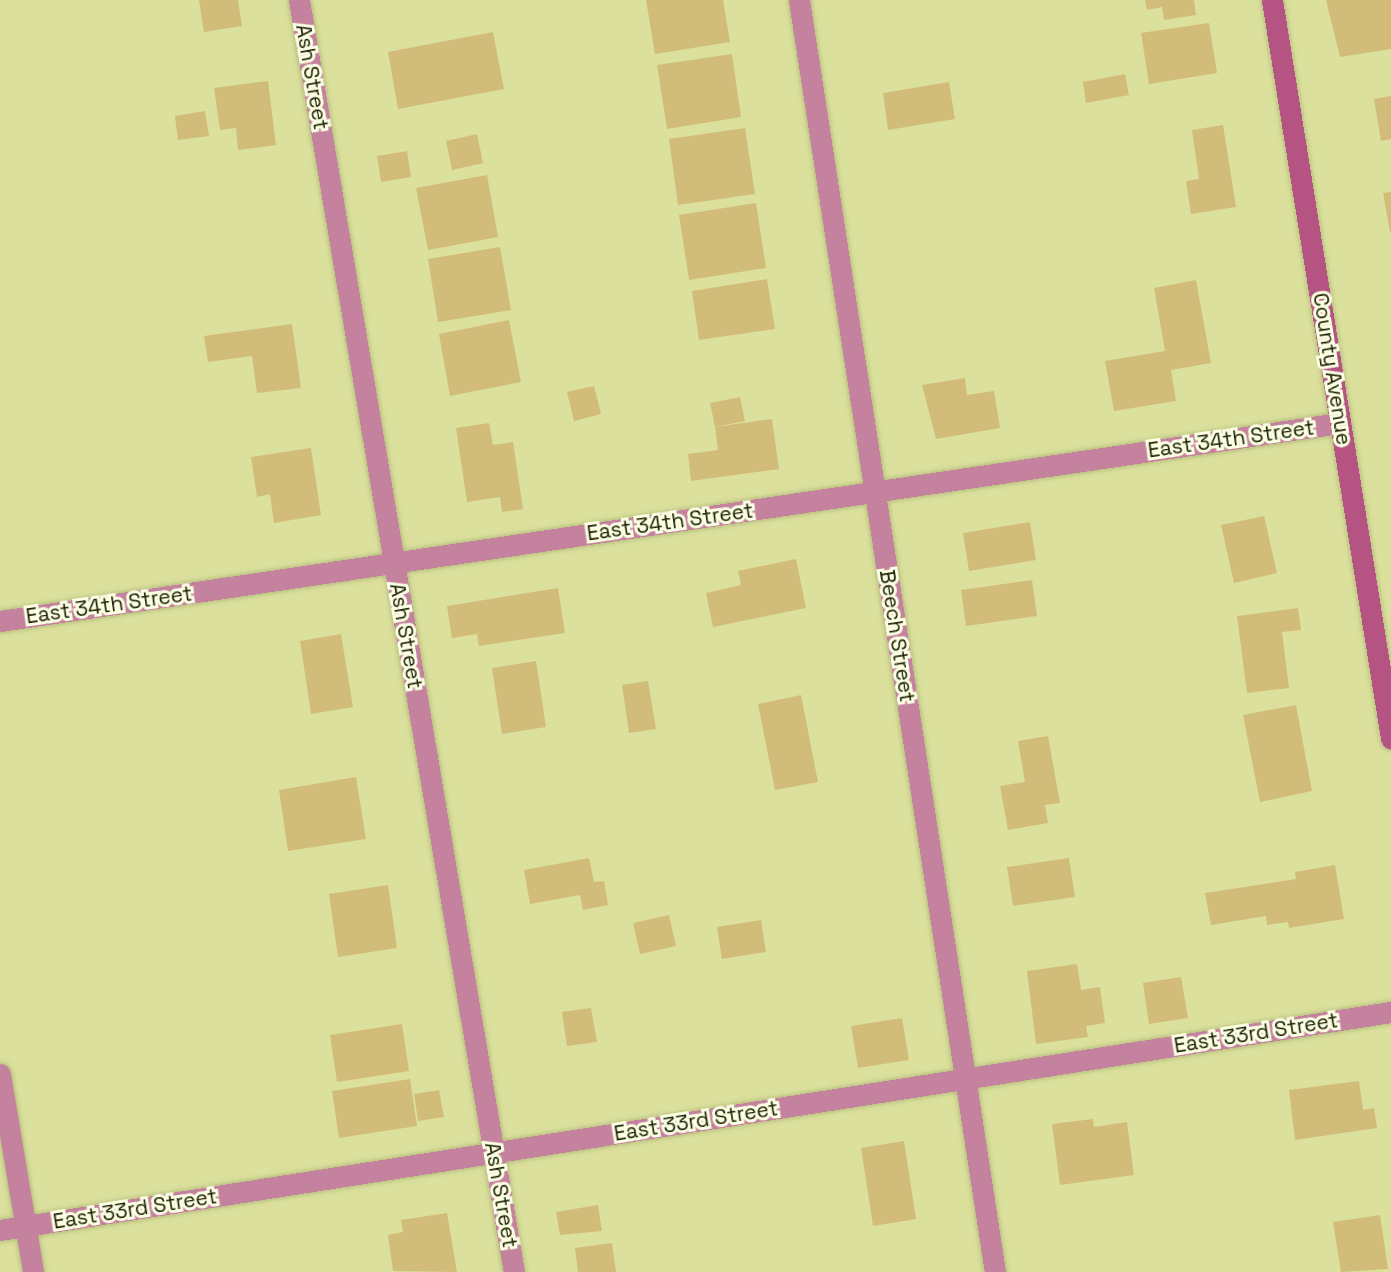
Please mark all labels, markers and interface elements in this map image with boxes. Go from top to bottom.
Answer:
street label: Ash Street [290,22,334,132]
street label: County Avenue [1308,291,1356,447]
street label: East 34th Street [1146,415,1316,463]
street label: East 34th Street [585,498,755,546]
street label: Beech Street [874,568,920,704]
street label: East 34th Street [24,581,194,629]
street label: Ash Street [384,581,428,691]
street label: East 33rd Street [1172,1008,1340,1058]
street label: East 33rd Street [612,1096,780,1146]
street label: Ash Street [479,1140,523,1250]
street label: East 33rd Street [51,1184,219,1234]

